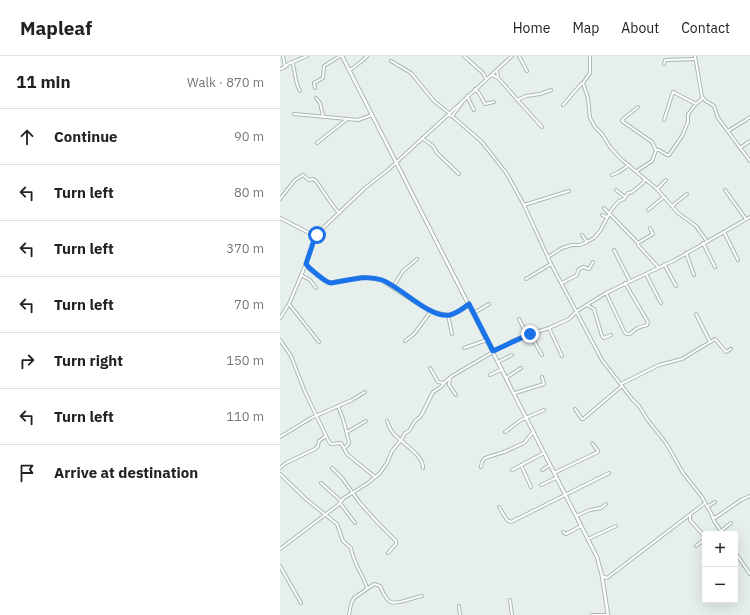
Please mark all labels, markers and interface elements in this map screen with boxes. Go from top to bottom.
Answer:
text: Mapleaf [20,16,92,40]
text: Home [513,19,550,37]
text: Map [572,19,599,37]
text: About [621,19,659,37]
text: Contact [681,19,730,37]
text: 11 min [16,71,71,93]
text: Walk · 870 m [187,74,264,91]
icon: ahead [16,126,38,148]
text: Continue [54,127,118,146]
text: 90 m [234,128,264,145]
icon: left [16,182,38,204]
text: Turn left [54,183,114,202]
text: 80 m [234,184,264,201]
route start [308,226,326,244]
icon: left [16,238,38,260]
text: Turn left [54,239,114,258]
text: 370 m [226,240,264,257]
icon: left [16,294,38,316]
text: Turn left [54,295,114,314]
text: 70 m [234,296,264,313]
route end [521,325,539,343]
icon: right [16,350,38,372]
text: Turn right [54,351,123,370]
text: 150 m [226,352,264,369]
icon: left [16,406,38,428]
text: Turn left [54,407,114,426]
text: 110 m [226,408,264,425]
icon: arrive [16,462,38,484]
text: Arrive at destination [54,463,198,482]
map controls [702,531,738,603]
button: + [702,531,738,567]
button: − [702,567,738,603]

